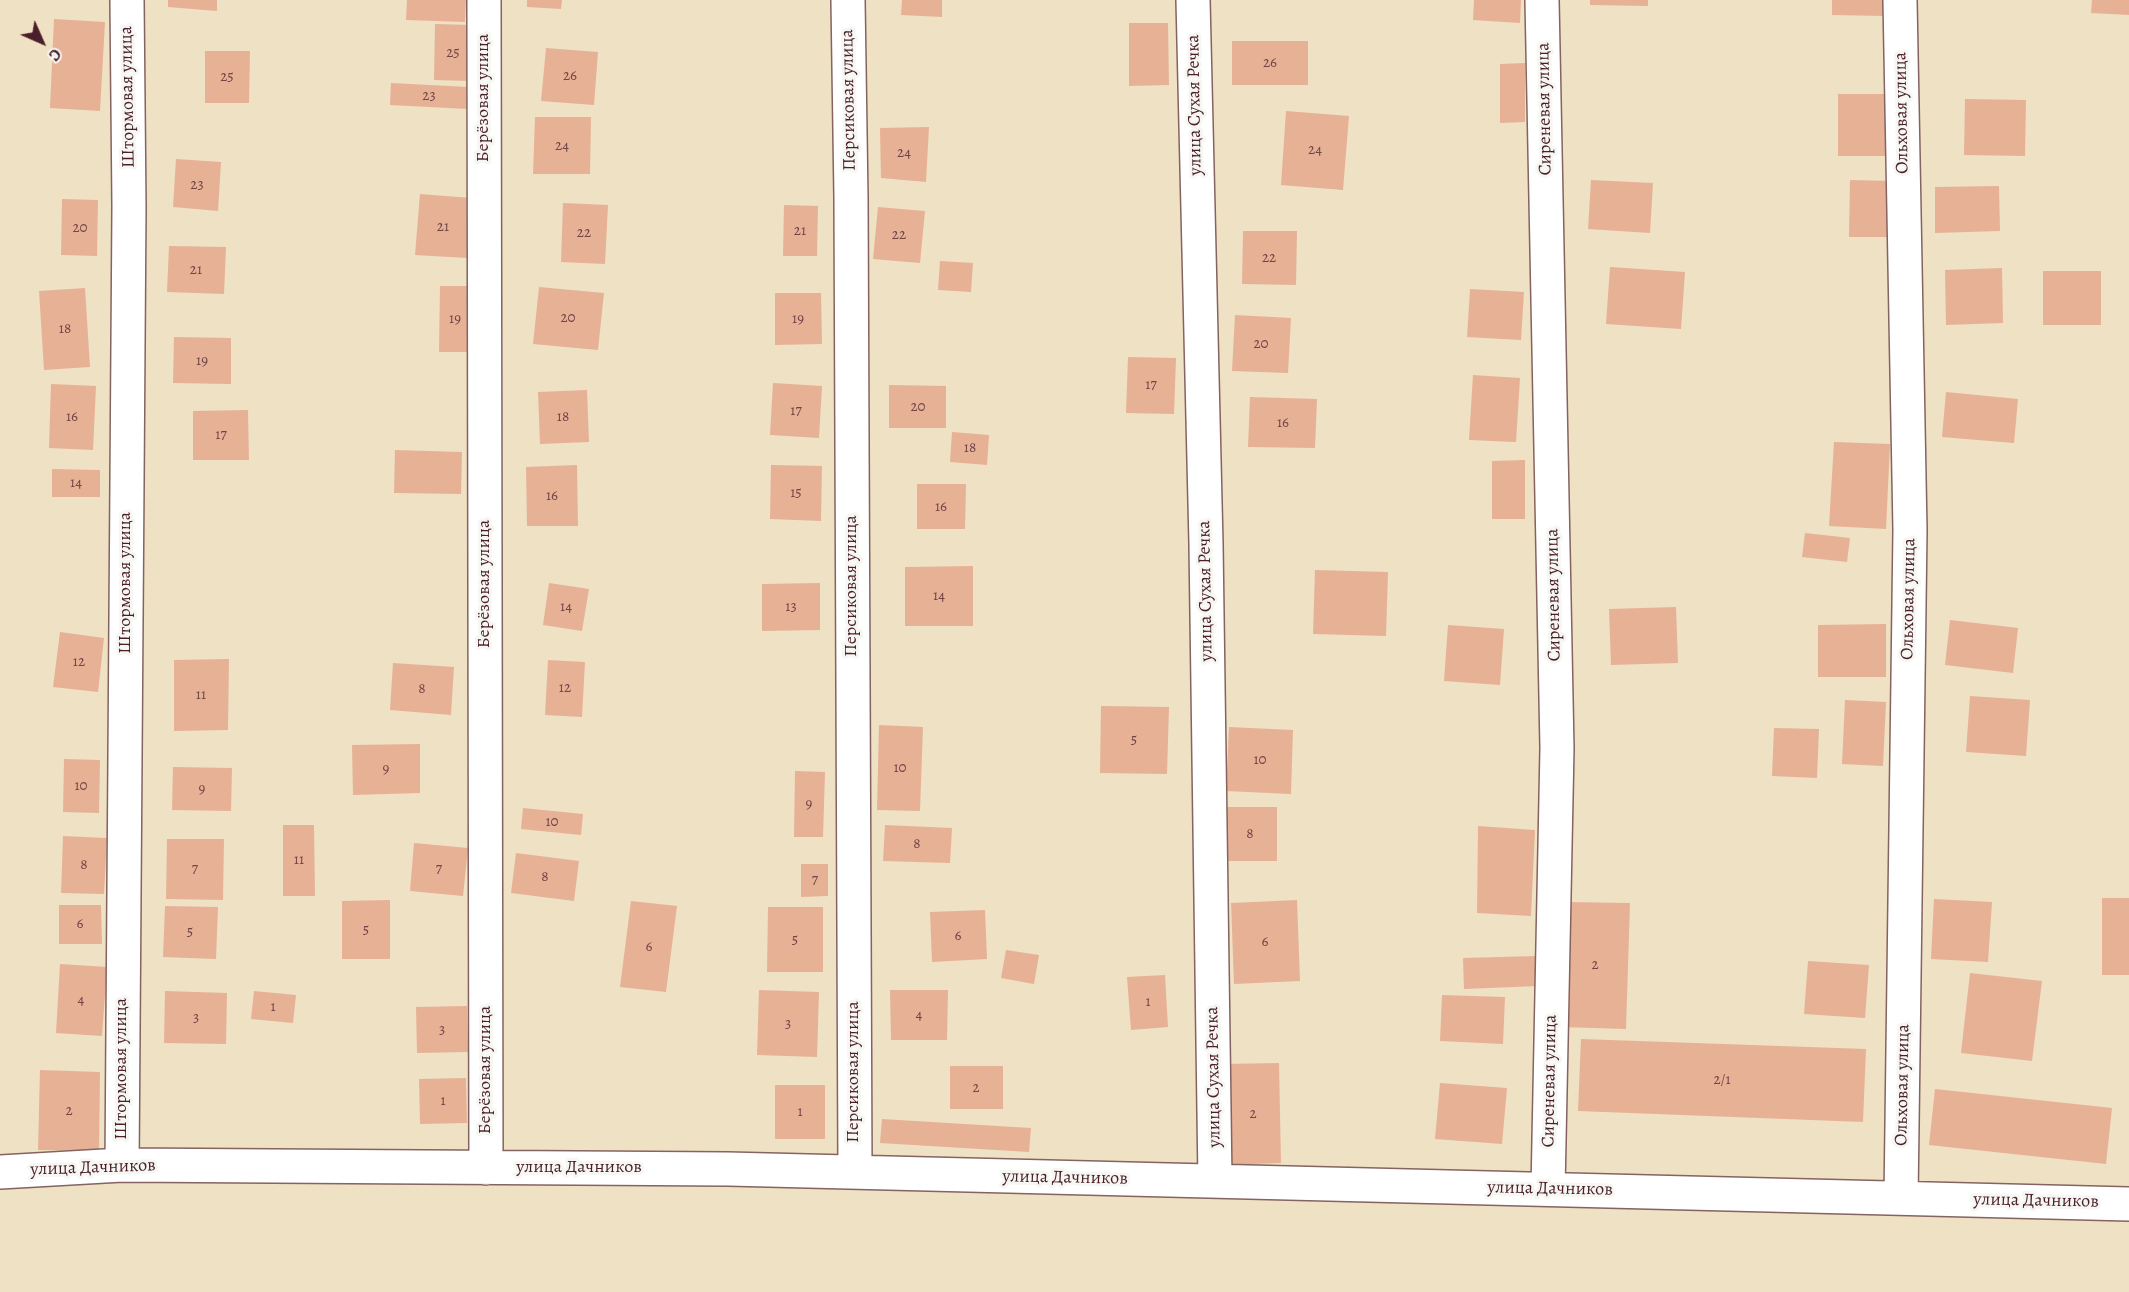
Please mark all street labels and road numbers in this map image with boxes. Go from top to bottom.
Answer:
street label: Штормовая улица [116,26,140,168]
street label: Персиковая улица [837,29,861,171]
street label: Берёзовая улица [473,34,495,162]
street label: улица Сухая Речка [1183,34,1207,176]
street label: Сиреневая улица [1533,42,1557,176]
street label: Ольховая улица [1890,52,1914,174]
street label: Штормовая улица [115,512,137,654]
street label: Персиковая улица [841,515,863,657]
street label: Берёзовая улица [474,520,496,648]
street label: улица Сухая Речка [1194,520,1218,662]
street label: Сиреневая улица [1542,528,1566,662]
street label: Ольховая улица [1897,538,1921,660]
street label: Штормовая улица [111,998,133,1140]
street label: Персиковая улица [843,1001,865,1143]
street label: Берёзовая улица [475,1006,497,1134]
street label: улица Сухая Речка [1202,1006,1226,1148]
street label: Сиреневая улица [1538,1014,1562,1148]
street label: Ольховая улица [1891,1024,1915,1146]
street label: улица Дачников [30,1155,156,1181]
street label: улица Дачников [516,1157,642,1179]
street label: улица Дачников [1002,1166,1128,1190]
street label: улица Дачников [1487,1177,1613,1201]
street label: улица Дачников [1973,1189,2099,1213]

